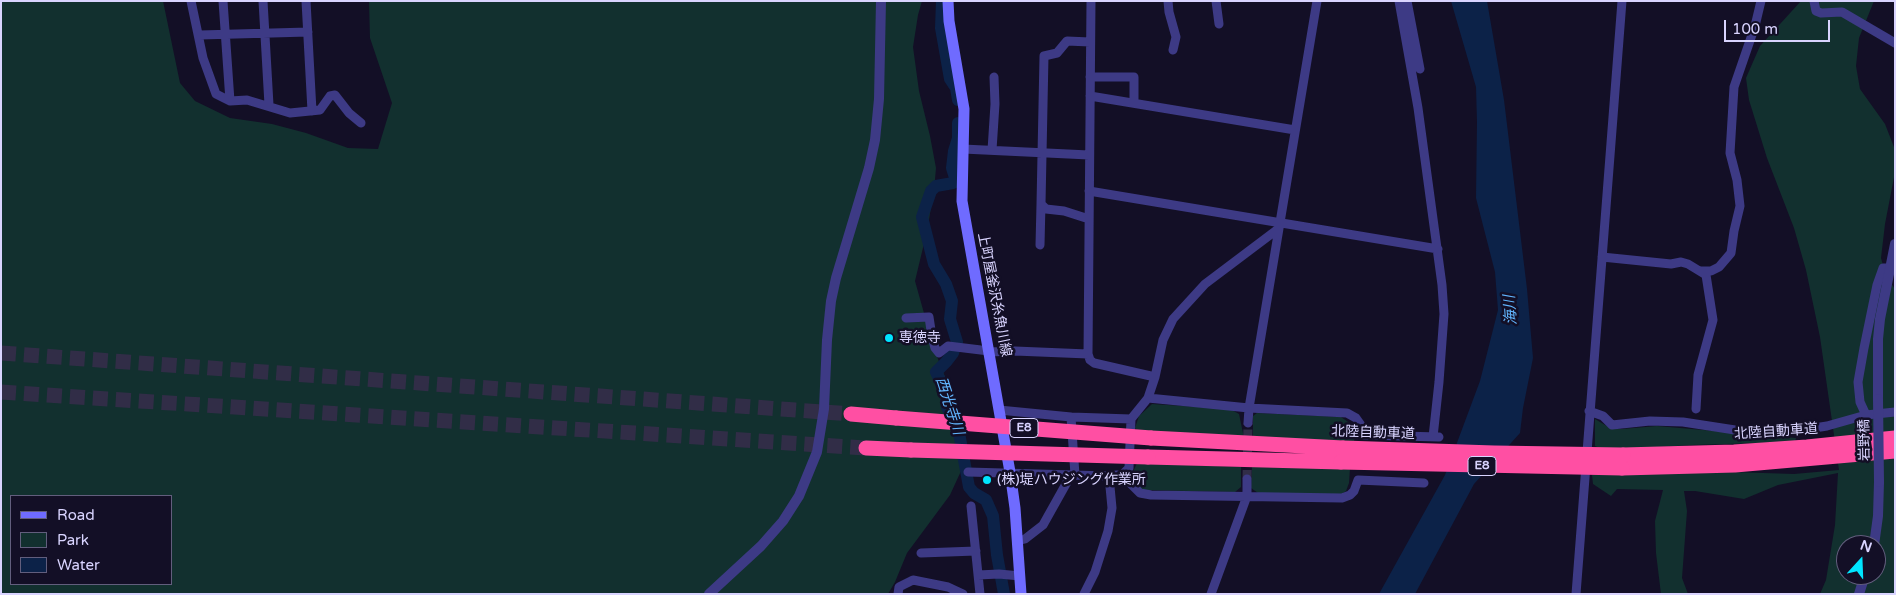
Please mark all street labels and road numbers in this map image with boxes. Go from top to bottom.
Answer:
street label: 上町屋釜沢糸魚川線 [974,232,1014,358]
road number: E8 [1010,418,1038,438]
street label: 岩野橋 [1856,419,1874,461]
street label: 北陸自動車道 [1734,421,1818,443]
street label: 北陸自動車道 [1331,423,1415,443]
road number: E8 [1468,456,1496,476]

